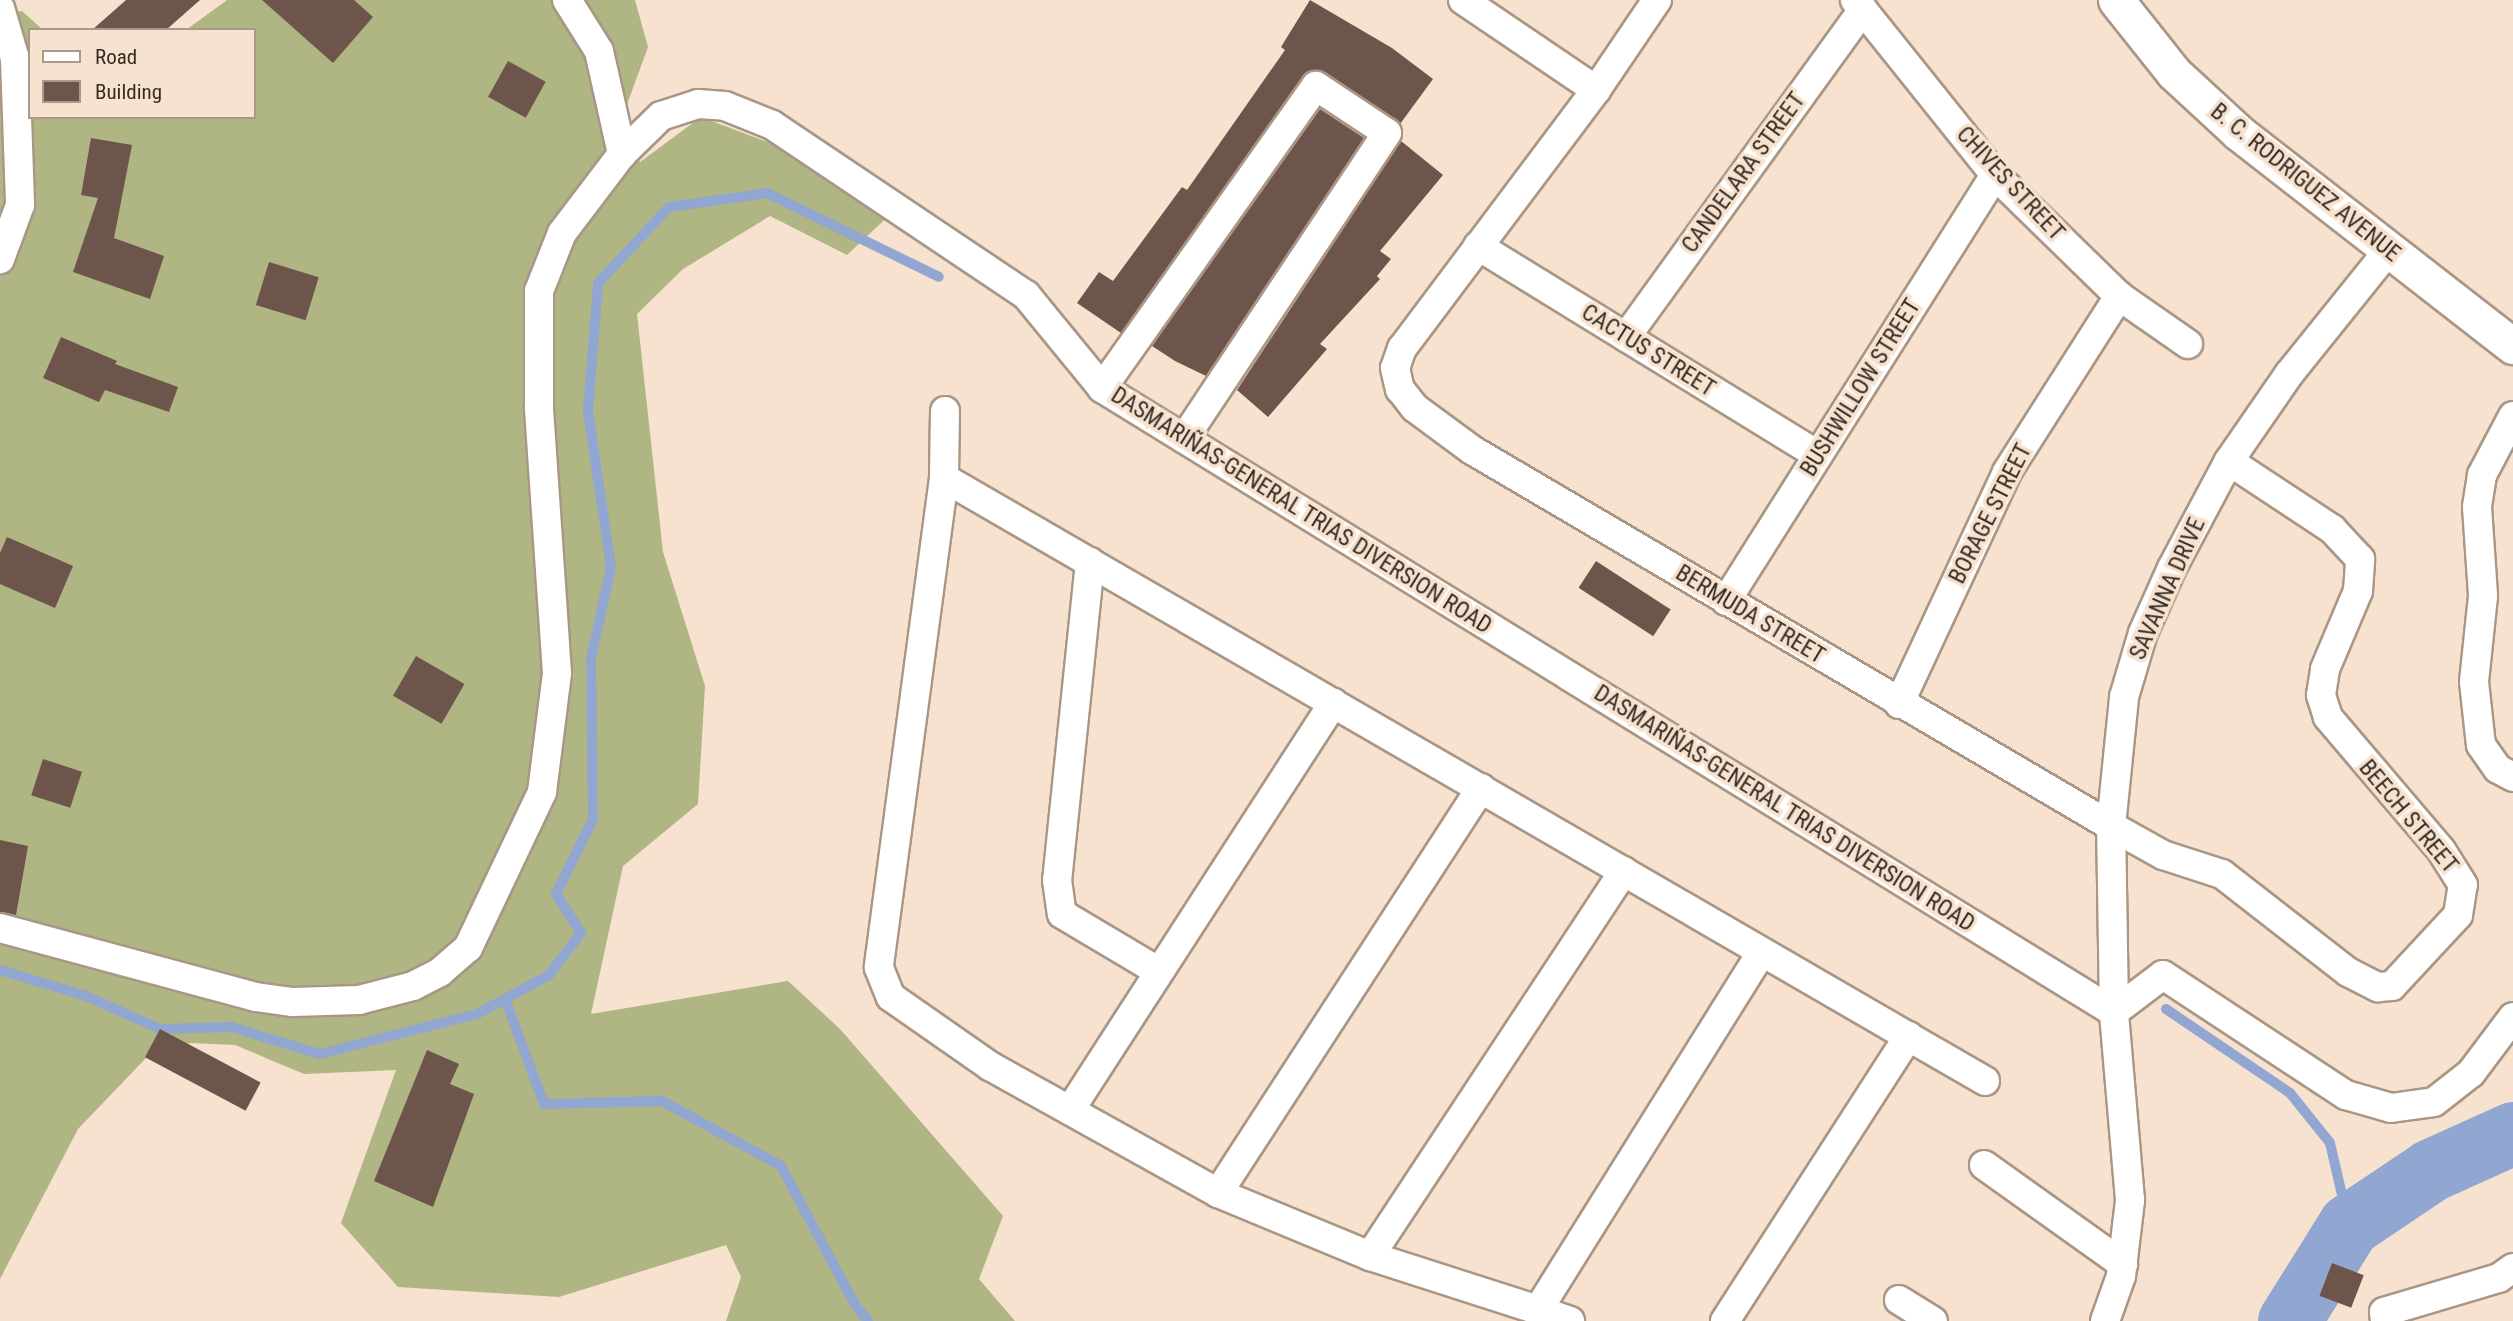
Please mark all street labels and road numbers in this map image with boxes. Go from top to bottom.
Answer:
street label: CANDELARA STREET [1677,87,1811,259]
street label: B. C. RODRIGUEZ AVENUE [2205,98,2405,268]
street label: CHIVES STREET [1950,121,2070,247]
street label: BUSHWILLOW STREET [1795,294,1927,482]
street label: CACTUS STREET [1576,299,1720,403]
street label: DASMARIÑAS-GENERAL TRIAS DIVERSION ROAD [1105,382,1497,640]
street label: BORAGE STREET [1944,439,2038,589]
street label: SAVANNA DRIVE [2124,514,2212,664]
street label: BERMUDA STREET [1670,560,1830,670]
street label: DASMARIÑAS-GENERAL TRIAS DIVERSION ROAD [1588,680,1980,938]
street label: BEECH STREET [2353,755,2463,879]

